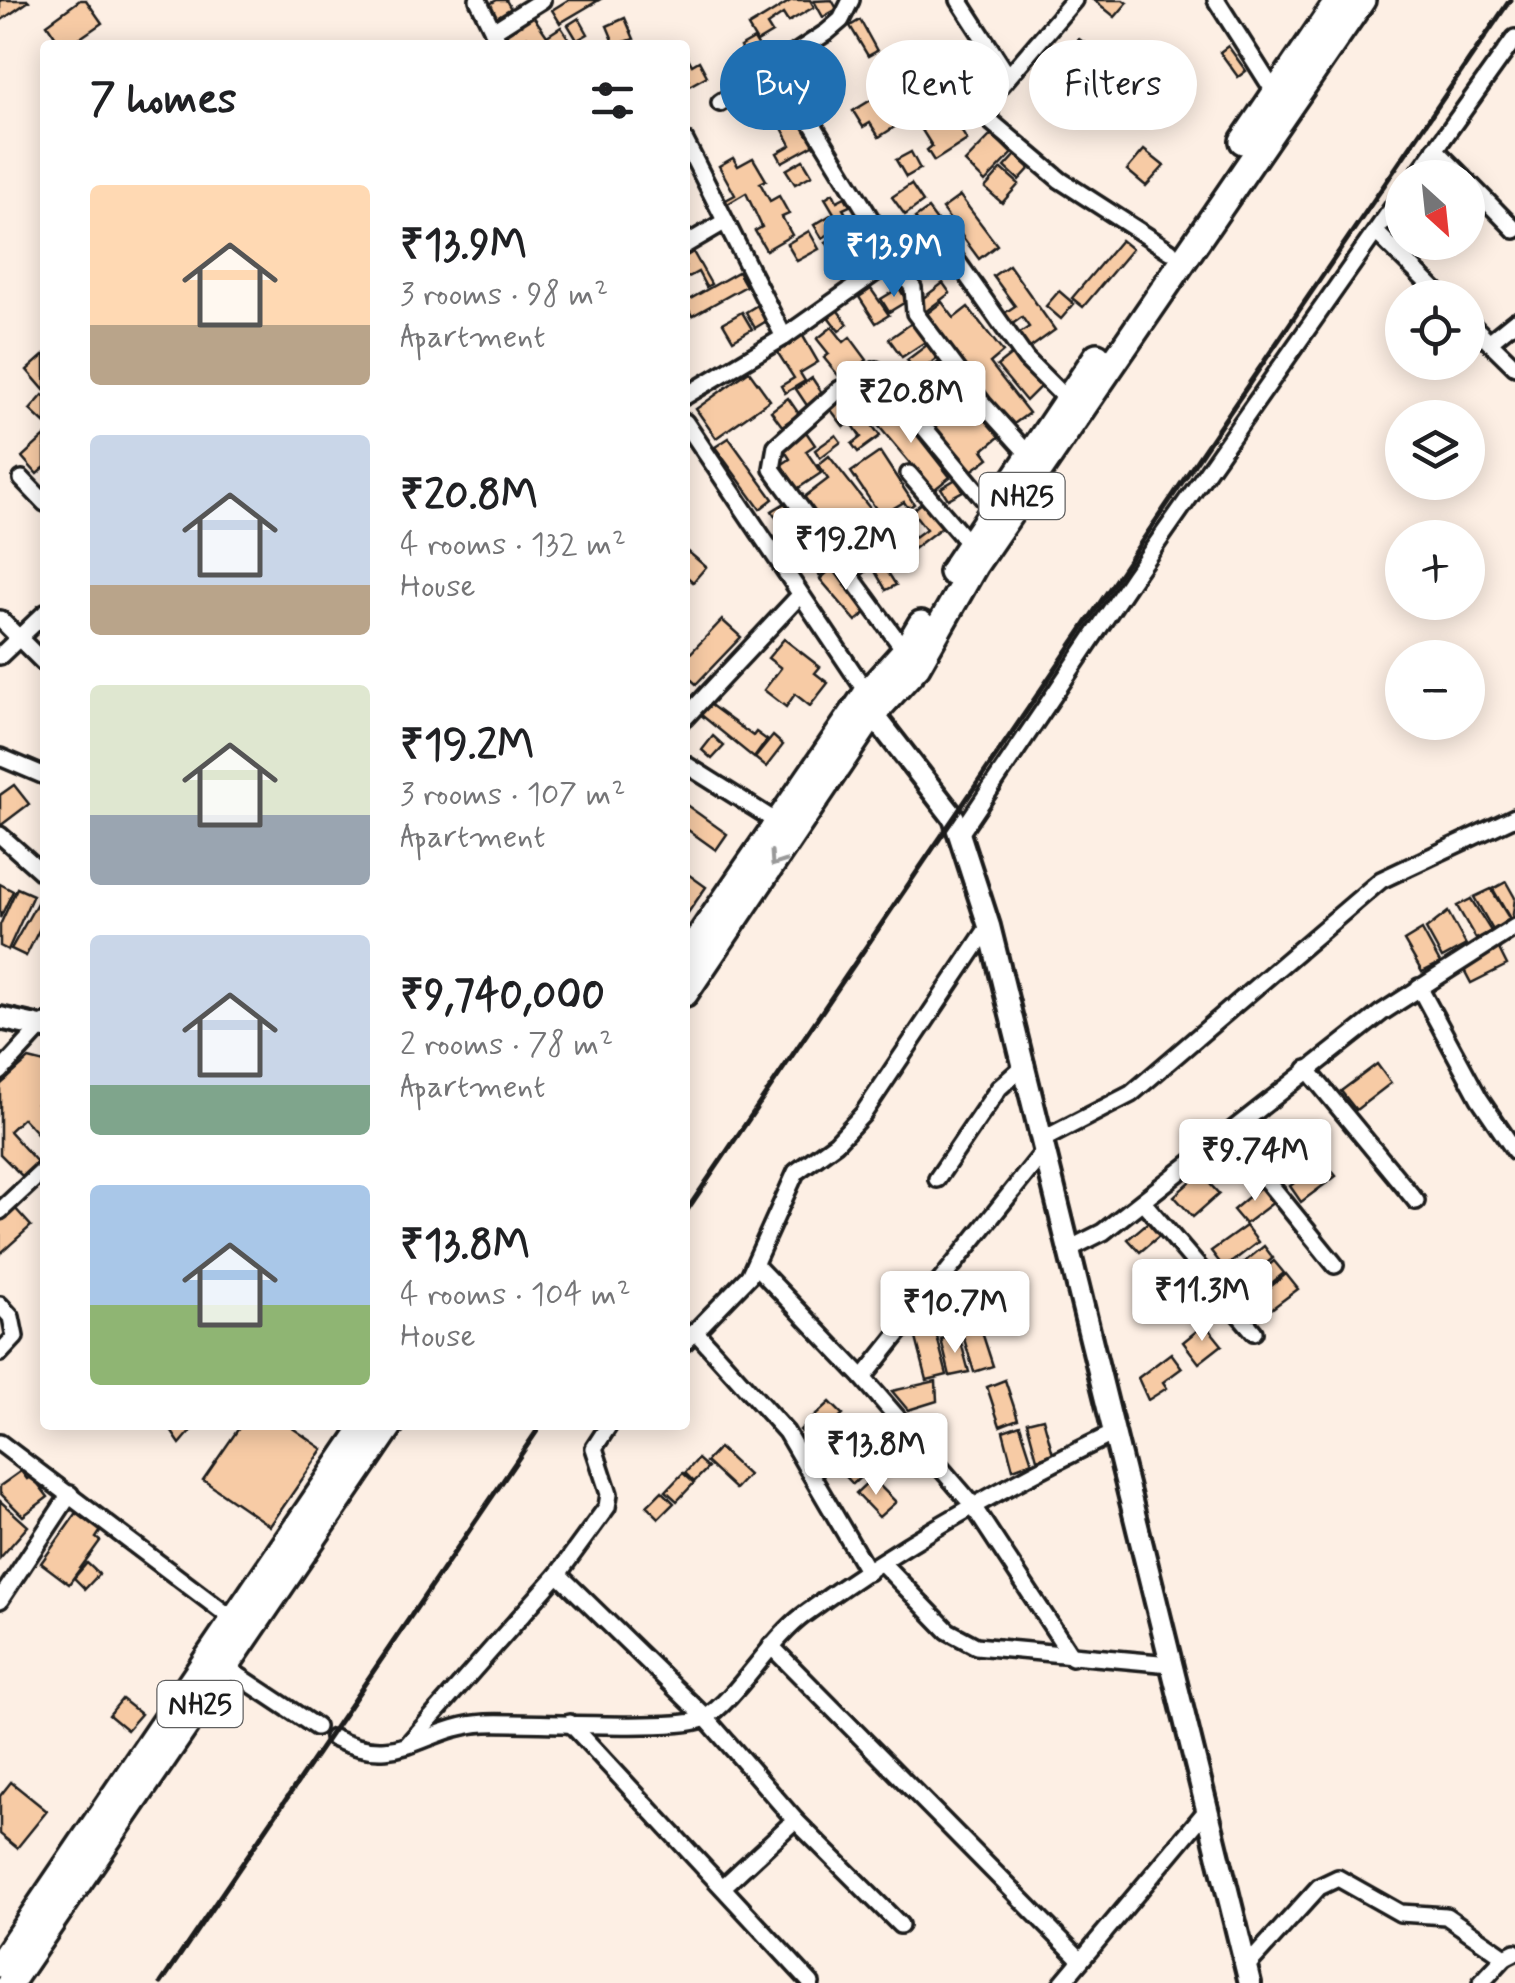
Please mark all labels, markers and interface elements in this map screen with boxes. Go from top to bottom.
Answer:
chip: Buy [720,40,846,130]
chip: Rent [866,40,1009,130]
chip: Filters [1029,40,1197,130]
text: 7 homes [90,73,237,128]
icon: filters [585,73,640,128]
north arrow [1385,160,1485,260]
map controls [1385,160,1485,740]
pin: ₹13.9M [813,215,975,300]
text: ₹13.9M [400,219,527,274]
icon: home [170,225,290,345]
text: ₹13.9M [846,226,942,268]
text: 3 rooms · 98 m² [400,274,608,316]
button: locate [1385,280,1485,380]
text: Apartment [400,316,545,358]
pin: ₹20.8M [830,361,992,446]
text: ₹20.8M [858,372,964,414]
button: layers [1385,400,1485,500]
text: ₹20.8M [400,469,538,524]
road number: NH25 [980,473,1064,519]
icon: home [170,475,290,595]
pin: ₹19.2M [765,508,927,593]
text: ₹19.2M [795,519,897,561]
button: + [1385,520,1485,620]
text: 4 rooms · 132 m² [400,524,626,566]
text: House [400,566,476,608]
button: − [1385,640,1485,740]
text: ₹19.2M [400,719,534,774]
icon: home [170,725,290,845]
text: 3 rooms · 107 m² [400,774,625,816]
text: Apartment [400,816,545,858]
one-way arrow [770,849,788,868]
text: ₹9,740,000 [400,969,605,1024]
icon: home [170,975,290,1095]
text: 2 rooms · 78 m² [400,1024,613,1066]
text: Apartment [400,1066,545,1108]
pin: ₹9.74M [1174,1119,1336,1204]
text: ₹9.74M [1201,1130,1309,1172]
text: ₹13.8M [400,1219,530,1274]
icon: home [170,1225,290,1345]
pin: ₹11.3M [1121,1259,1283,1344]
text: ₹11.3M [1154,1270,1250,1312]
pin: ₹10.7M [874,1271,1036,1356]
text: 4 rooms · 104 m² [400,1274,631,1316]
text: ₹10.7M [902,1282,1008,1324]
text: House [400,1316,476,1358]
pin: ₹13.8M [795,1413,957,1498]
text: ₹13.8M [827,1424,925,1466]
road number: NH25 [158,1681,242,1727]

